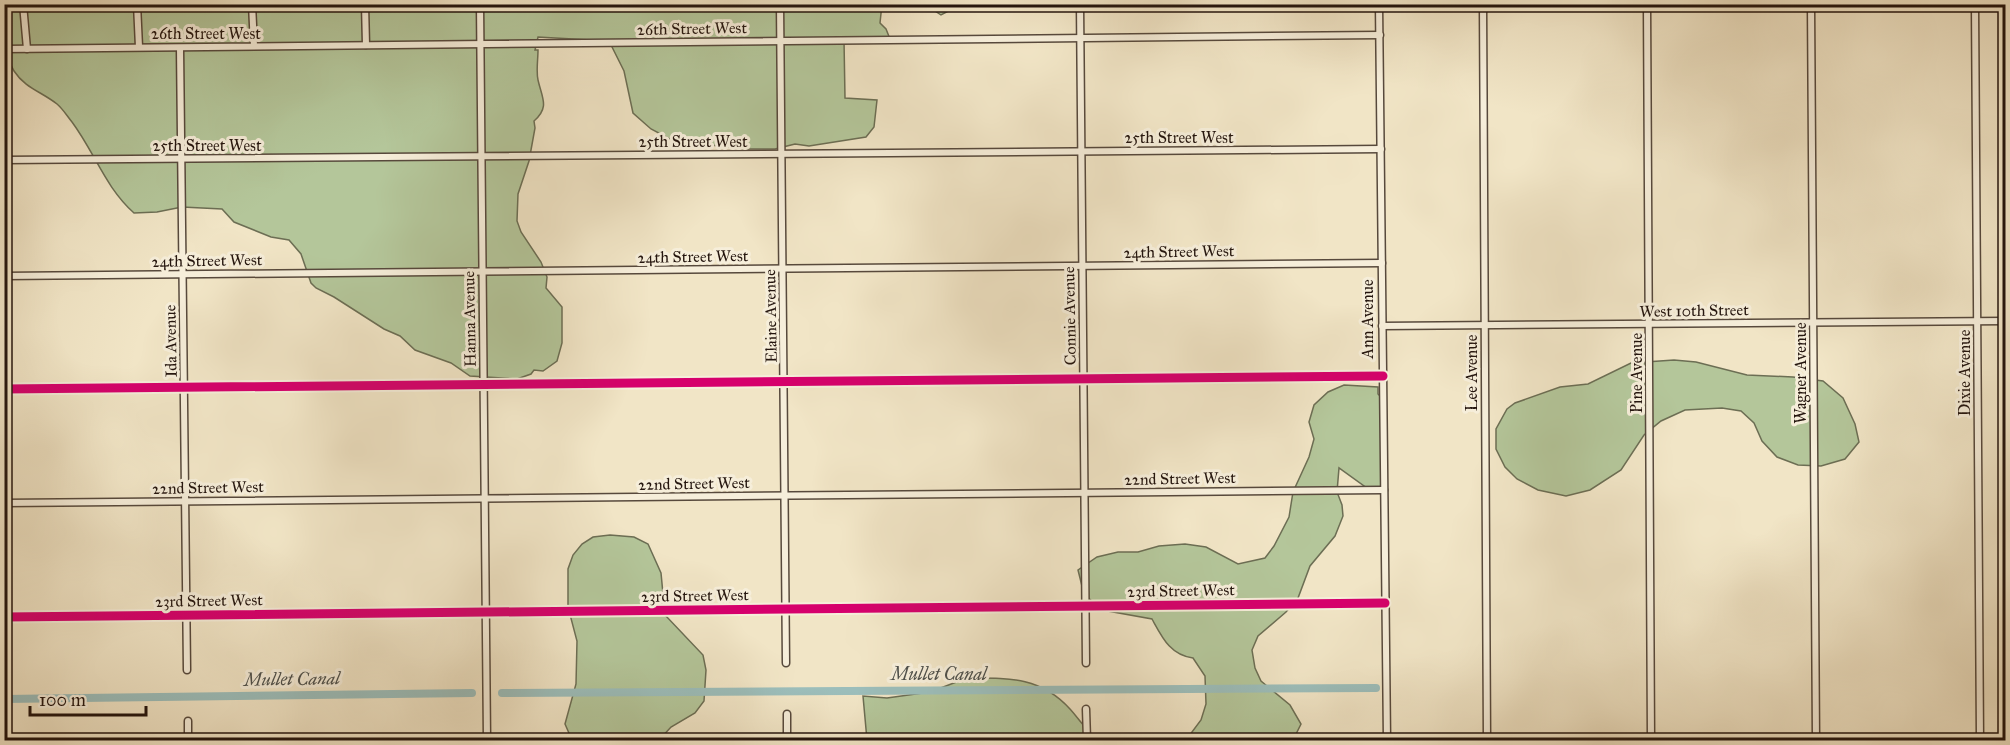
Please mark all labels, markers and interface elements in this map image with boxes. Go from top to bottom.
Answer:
street label: 26th Street West [637,18,747,39]
street label: 26th Street West [151,24,261,43]
street label: 25th Street West [1124,128,1234,147]
street label: 25th Street West [638,132,748,151]
street label: 25th Street West [152,136,262,155]
street label: 24th Street West [1123,241,1235,262]
street label: 24th Street West [637,246,749,267]
street label: 24th Street West [151,250,263,271]
street label: Connie Avenue [1059,266,1080,366]
street label: Elaine Avenue [760,269,781,363]
street label: Hanna Avenue [459,270,480,367]
street label: Ann Avenue [1358,279,1377,360]
street label: West 10th Street [1639,300,1749,321]
street label: Ida Avenue [160,304,181,378]
street label: Wagner Avenue [1791,322,1811,424]
street label: Dixie Avenue [1955,329,1974,416]
street label: Pine Avenue [1627,332,1646,413]
street label: Lee Avenue [1462,334,1481,411]
street label: 22nd Street West [1124,468,1236,489]
street label: 22nd Street West [638,473,750,494]
street label: 22nd Street West [152,477,264,498]
street label: 23rd Street West [1127,580,1235,601]
street label: 23rd Street West [641,585,749,606]
street label: 23rd Street West [155,590,263,611]
water label: Mullet Canal [889,663,989,685]
water label: Mullet Canal [242,667,342,691]
scale bar [30,679,146,717]
text: 100 m [39,689,86,711]

